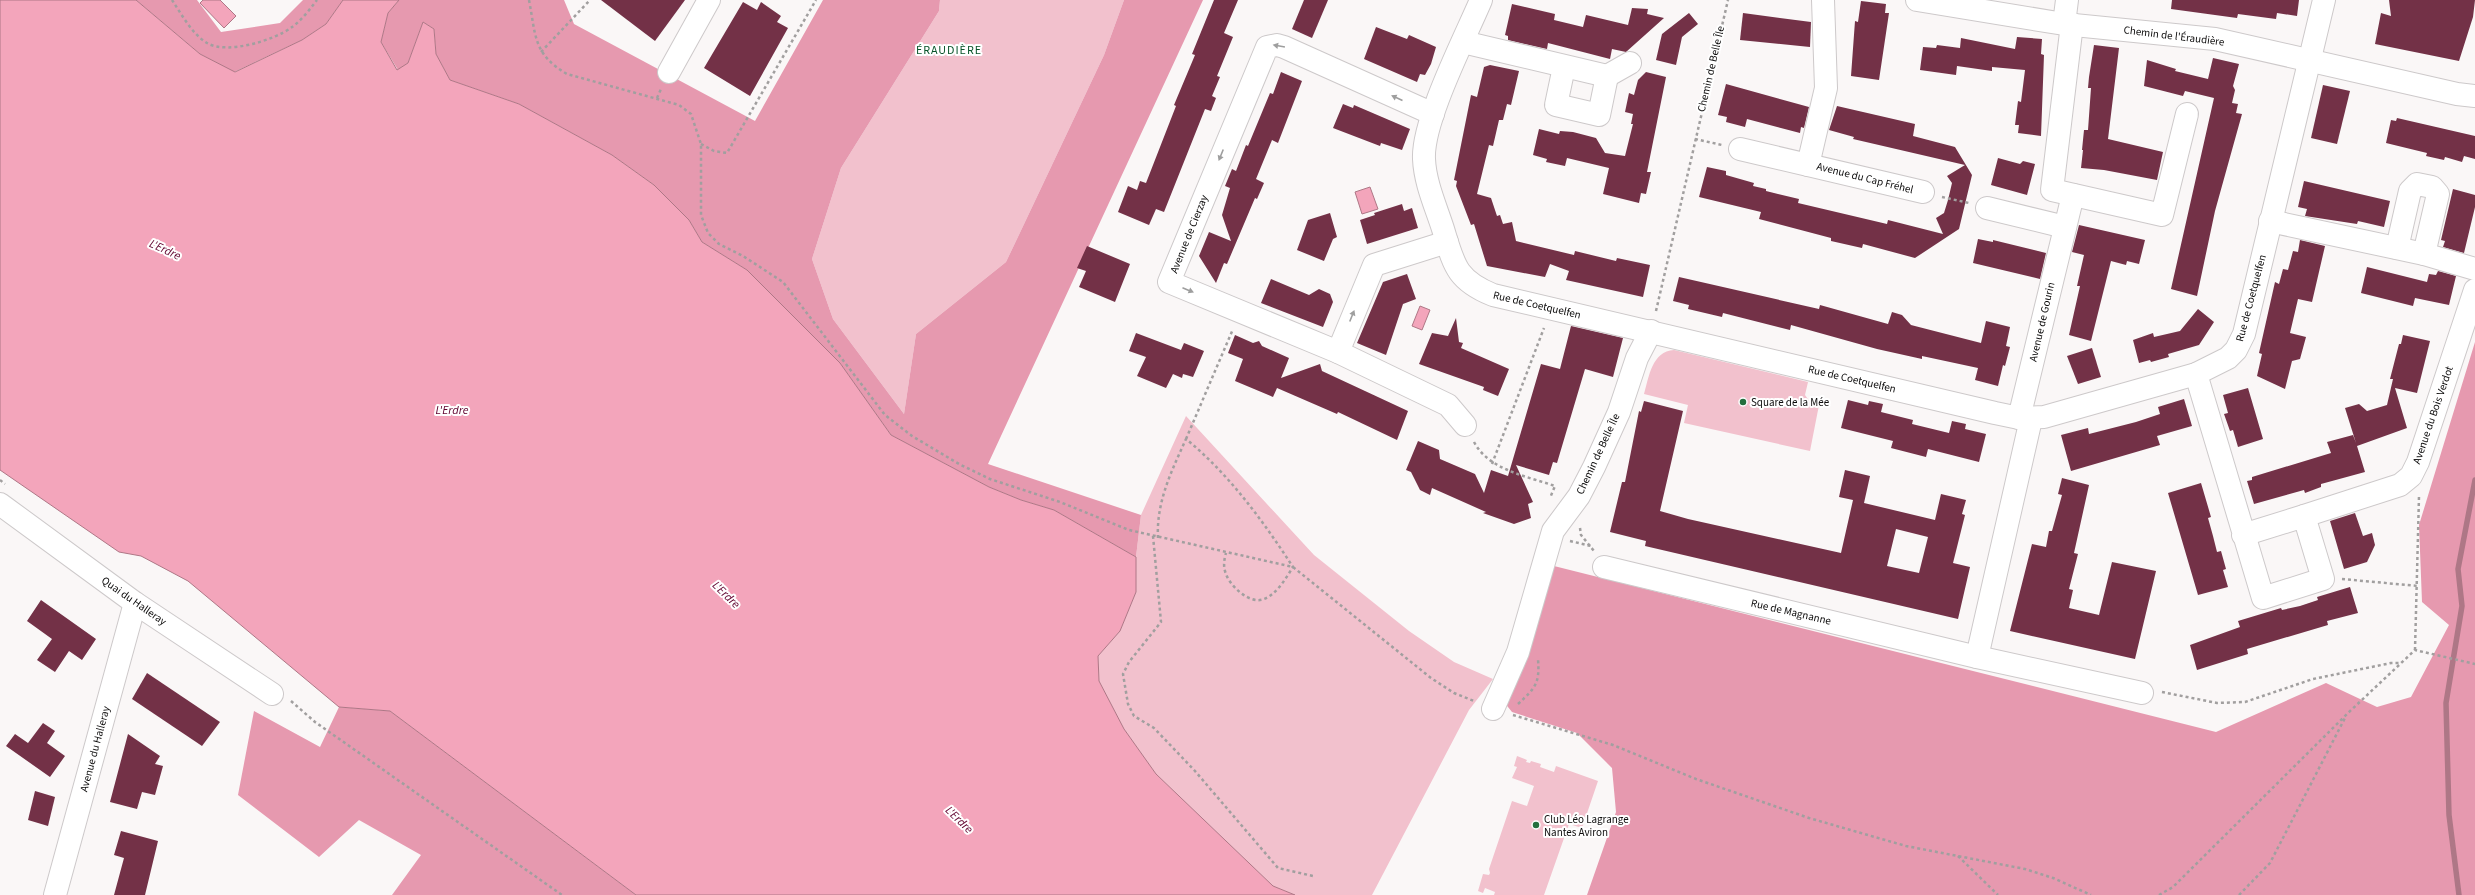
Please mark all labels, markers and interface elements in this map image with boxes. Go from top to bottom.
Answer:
street label: Chemin de l'Éraudière [2123,22,2226,50]
street label: Chemin de Belle Île [1694,24,1728,113]
district label: ÉRAUDIÈRE [916,42,982,59]
one-way arrow [1272,43,1285,49]
one-way arrow [1392,95,1403,101]
one-way arrow [1218,149,1224,160]
street label: Avenue du Cap Fréhel [1815,159,1915,197]
street label: Avenue de Cierzay [1166,193,1212,275]
water label: L'Erdre [146,235,184,265]
street label: Rue de Coetquelfen [2232,253,2270,343]
street label: Avenue de Gourin [2026,281,2058,363]
one-way arrow [1182,288,1194,294]
street label: Rue de Coetquelfen [1492,288,1582,322]
one-way arrow [1350,310,1356,322]
street label: Rue de Coetquelfen [1807,362,1897,396]
street label: Avenue du Bois Verdot [2409,364,2457,466]
place label: Square de la Mée [1751,395,1830,410]
marker: Square de la Mée [1738,397,1748,407]
water label: L'Erdre [436,402,469,419]
street label: Chemin de Belle Île [1573,411,1624,497]
street label: Quai du Halleray [99,573,169,629]
water label: L'Erdre [708,577,744,613]
street label: Rue de Magnanne [1749,595,1833,629]
street label: Avenue du Halleray [76,704,114,794]
water label: L'Erdre [941,802,977,838]
place label: Club Léo Lagrange Nantes Aviron [1544,812,1629,840]
marker: Club Léo Lagrange Nantes Aviron [1531,820,1541,830]

